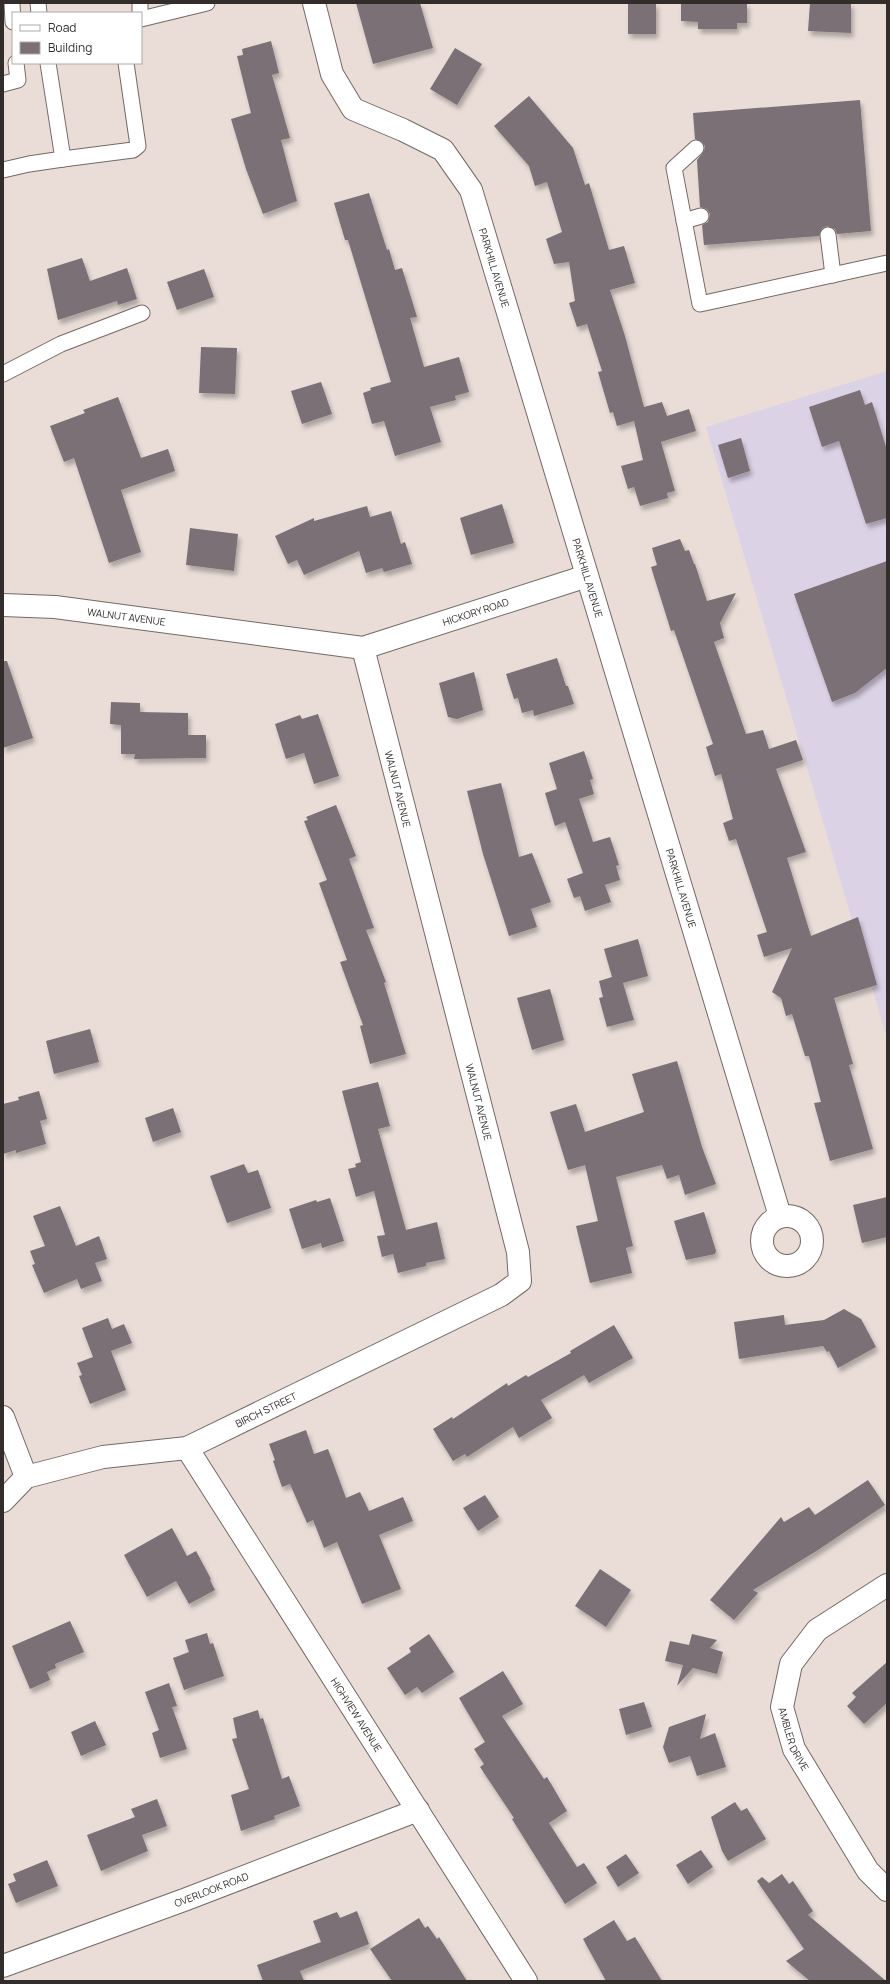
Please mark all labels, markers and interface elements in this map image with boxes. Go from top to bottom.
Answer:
legend [12,12,142,64]
text: Road [48,19,76,36]
text: Building [48,39,92,56]
street label: PARKHILL AVENUE [476,226,513,309]
street label: PARKHILL AVENUE [569,537,606,620]
street label: HICKORY ROAD [441,595,511,629]
street label: WALNUT AVENUE [86,604,167,629]
street label: WALNUT AVENUE [382,749,414,829]
street label: PARKHILL AVENUE [663,847,700,930]
street label: WALNUT AVENUE [463,1062,495,1142]
street label: BIRCH STREET [233,1389,299,1430]
street label: HIGHVIEW AVENUE [328,1675,386,1755]
street label: AMBLER DRIVE [775,1706,813,1773]
street label: OVERLOOK ROAD [172,1869,251,1910]

